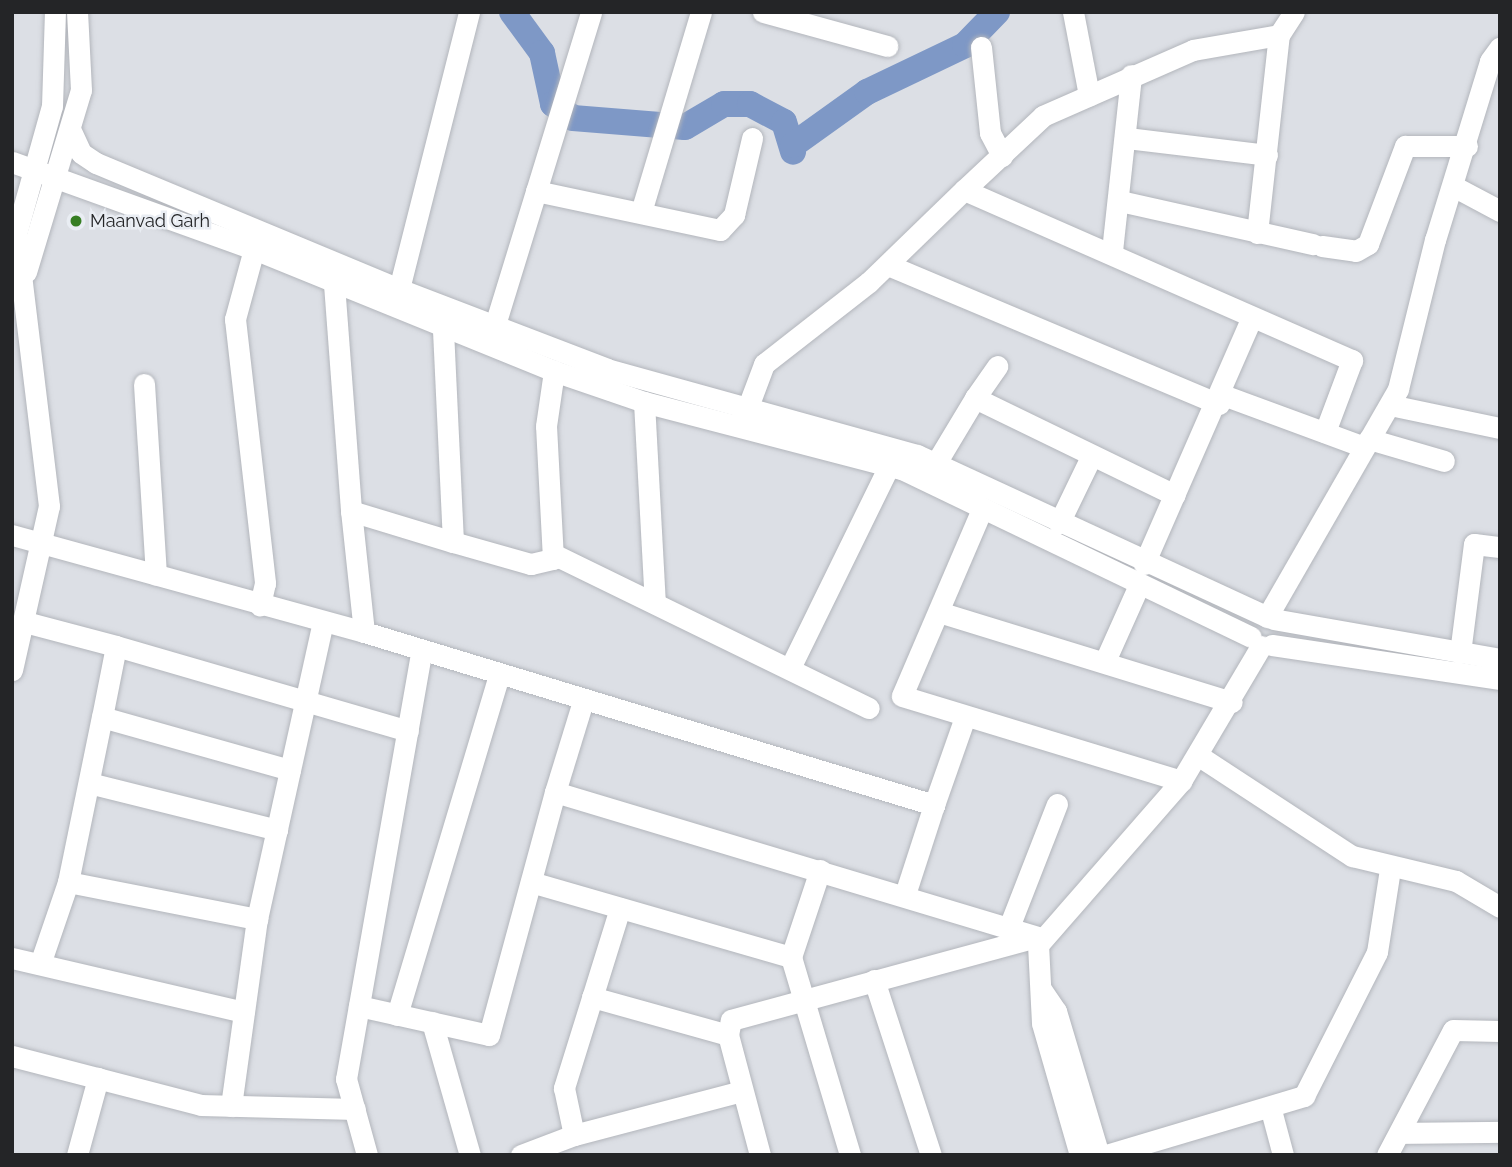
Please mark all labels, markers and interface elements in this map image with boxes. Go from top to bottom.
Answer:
place label: Maanvad Garh [90,210,210,232]
marker: Maanvad Garh [68,213,84,229]

